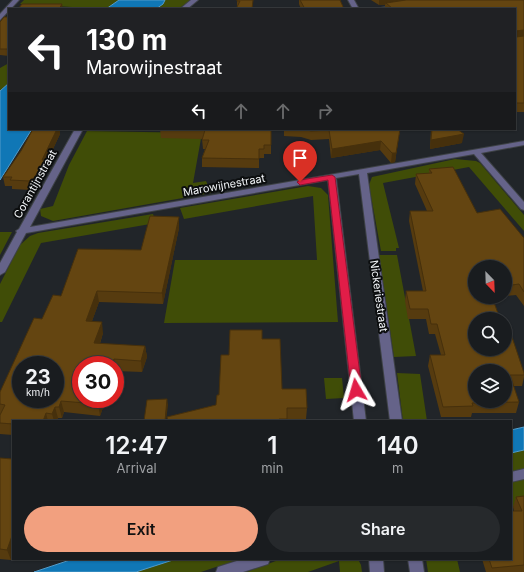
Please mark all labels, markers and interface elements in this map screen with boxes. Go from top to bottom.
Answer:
text: 130 m [86,23,167,57]
icon: left [20,24,72,76]
text: Marowijnestraat [86,57,222,78]
icon: left [188,100,210,122]
icon: ahead [230,100,252,122]
icon: ahead [272,100,294,122]
icon: right [314,100,336,122]
pin [283,141,317,182]
street label: Corantijnstraat [10,147,60,221]
icon: arrive [289,147,311,169]
street label: Marowijnestraat [182,171,267,199]
street label: Nickeriestraat [367,259,391,333]
north arrow [468,260,512,304]
map controls [468,260,512,408]
button: search [468,312,512,356]
speed limit sign: 30 [72,356,124,408]
button: layers [468,364,512,408]
text: 23 [25,365,51,389]
position arrow [335,369,377,411]
text: km/h [26,386,50,398]
text: 12:47 [105,431,168,460]
text: 1 [267,431,277,460]
text: 140 [377,431,419,460]
text: Arrival [117,460,157,476]
text: min [261,460,283,476]
text: m [392,460,403,476]
button: Exit [24,506,258,552]
button: Share [266,506,500,552]

